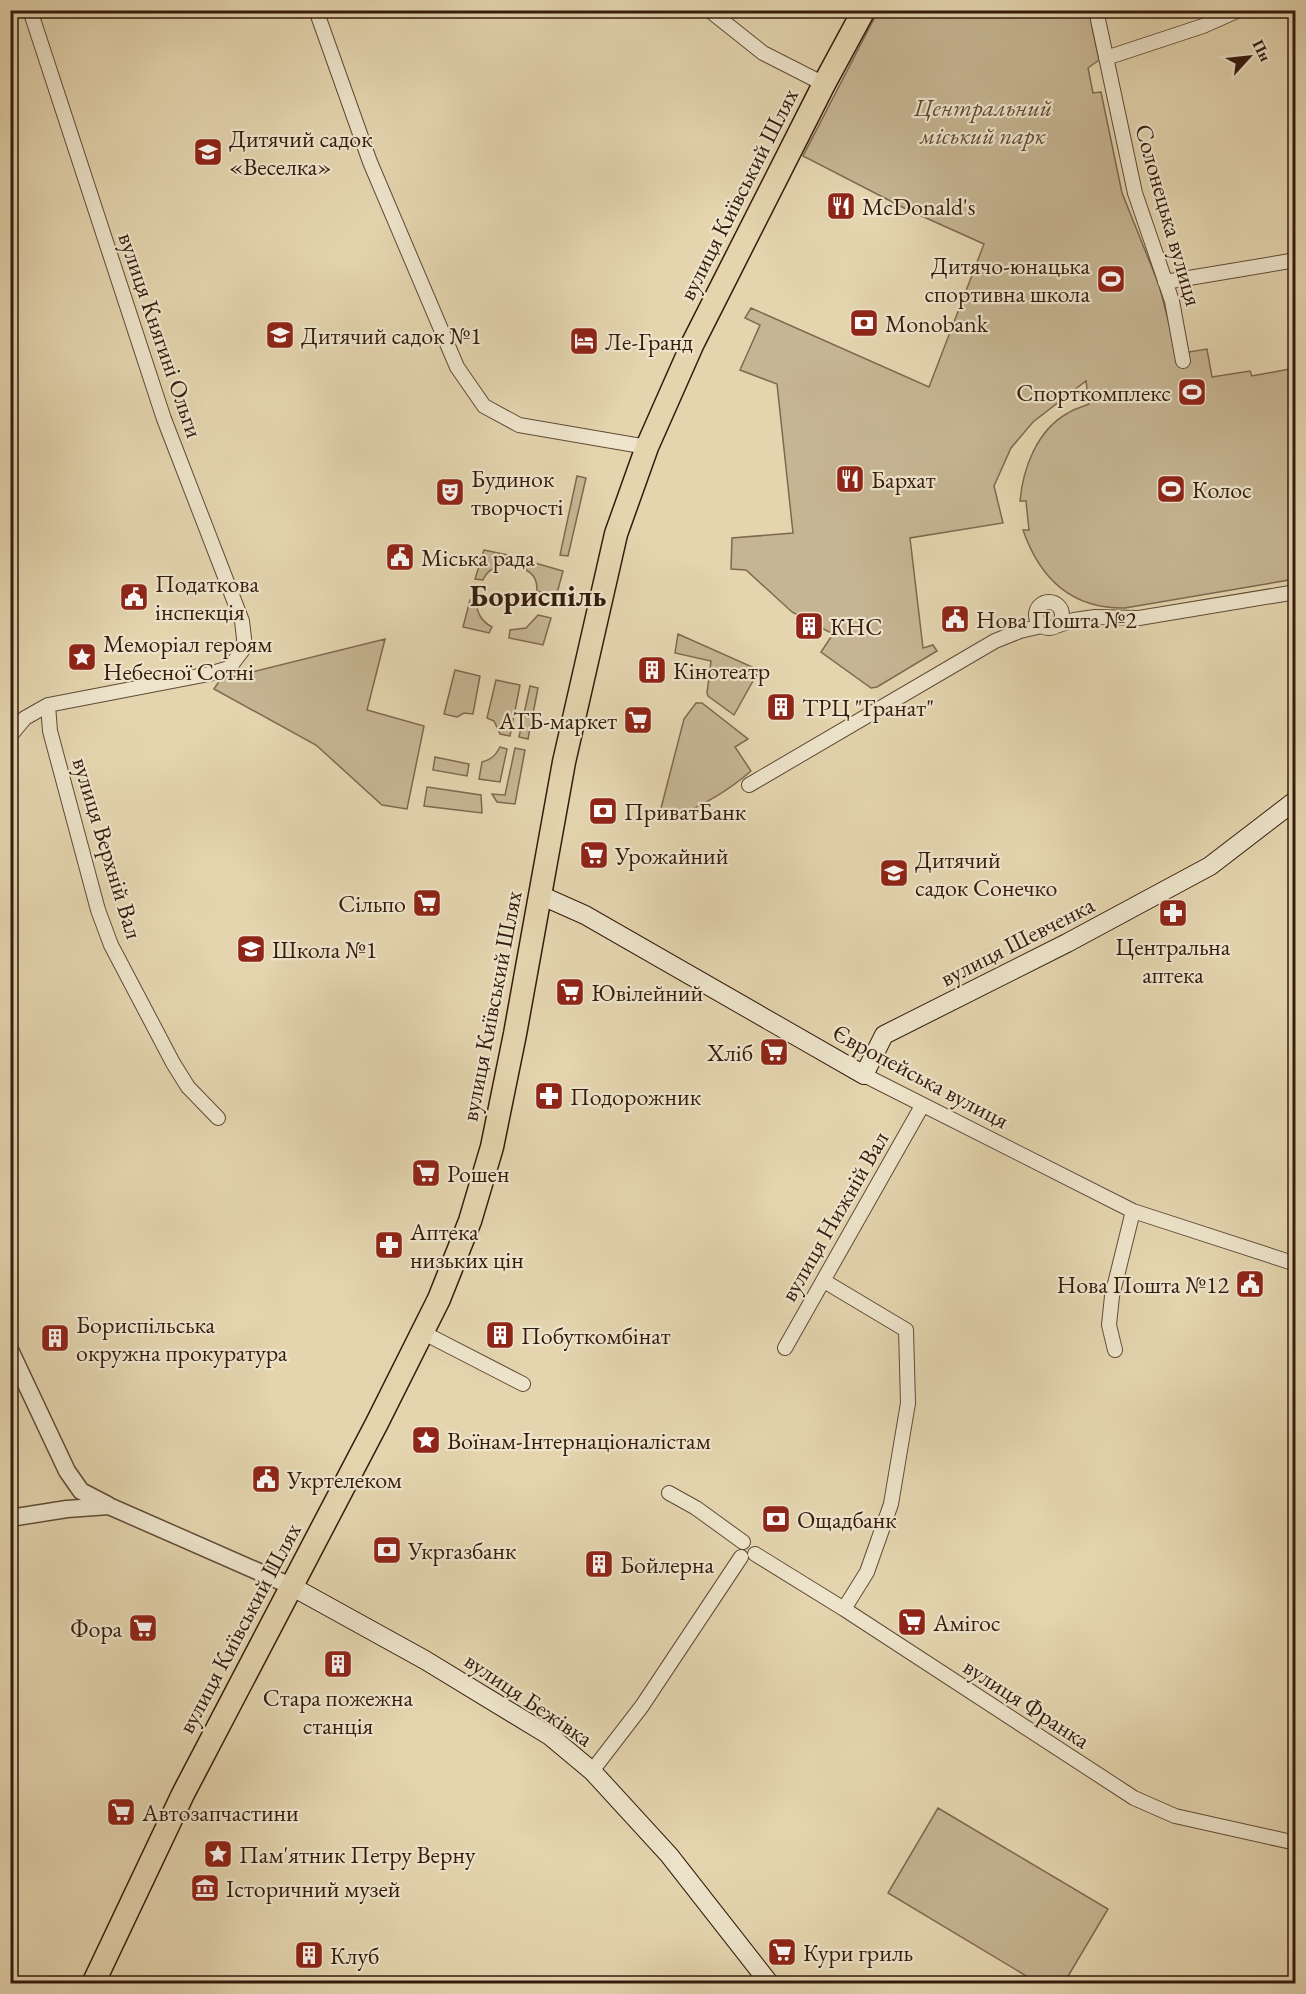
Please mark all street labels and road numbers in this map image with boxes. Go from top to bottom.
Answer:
street label: вулиця Київський Шлях [671,82,805,305]
street label: Солонецька вулиця [1128,120,1210,310]
street label: вулиця Княгині Ольги [111,228,211,442]
street label: вулиця Верхній Вал [66,753,150,943]
street label: вулиця Київський Шлях [453,887,529,1124]
street label: вулиця Шевченка [935,889,1100,993]
street label: Європейська вулиця [827,1016,1015,1136]
street label: вулиця Нижній Вал [773,1125,895,1307]
street label: вулиця Київський Шлях [170,1517,308,1739]
street label: вулиця Бежівка [459,1645,600,1754]
street label: вулиця Франка [958,1651,1097,1756]

